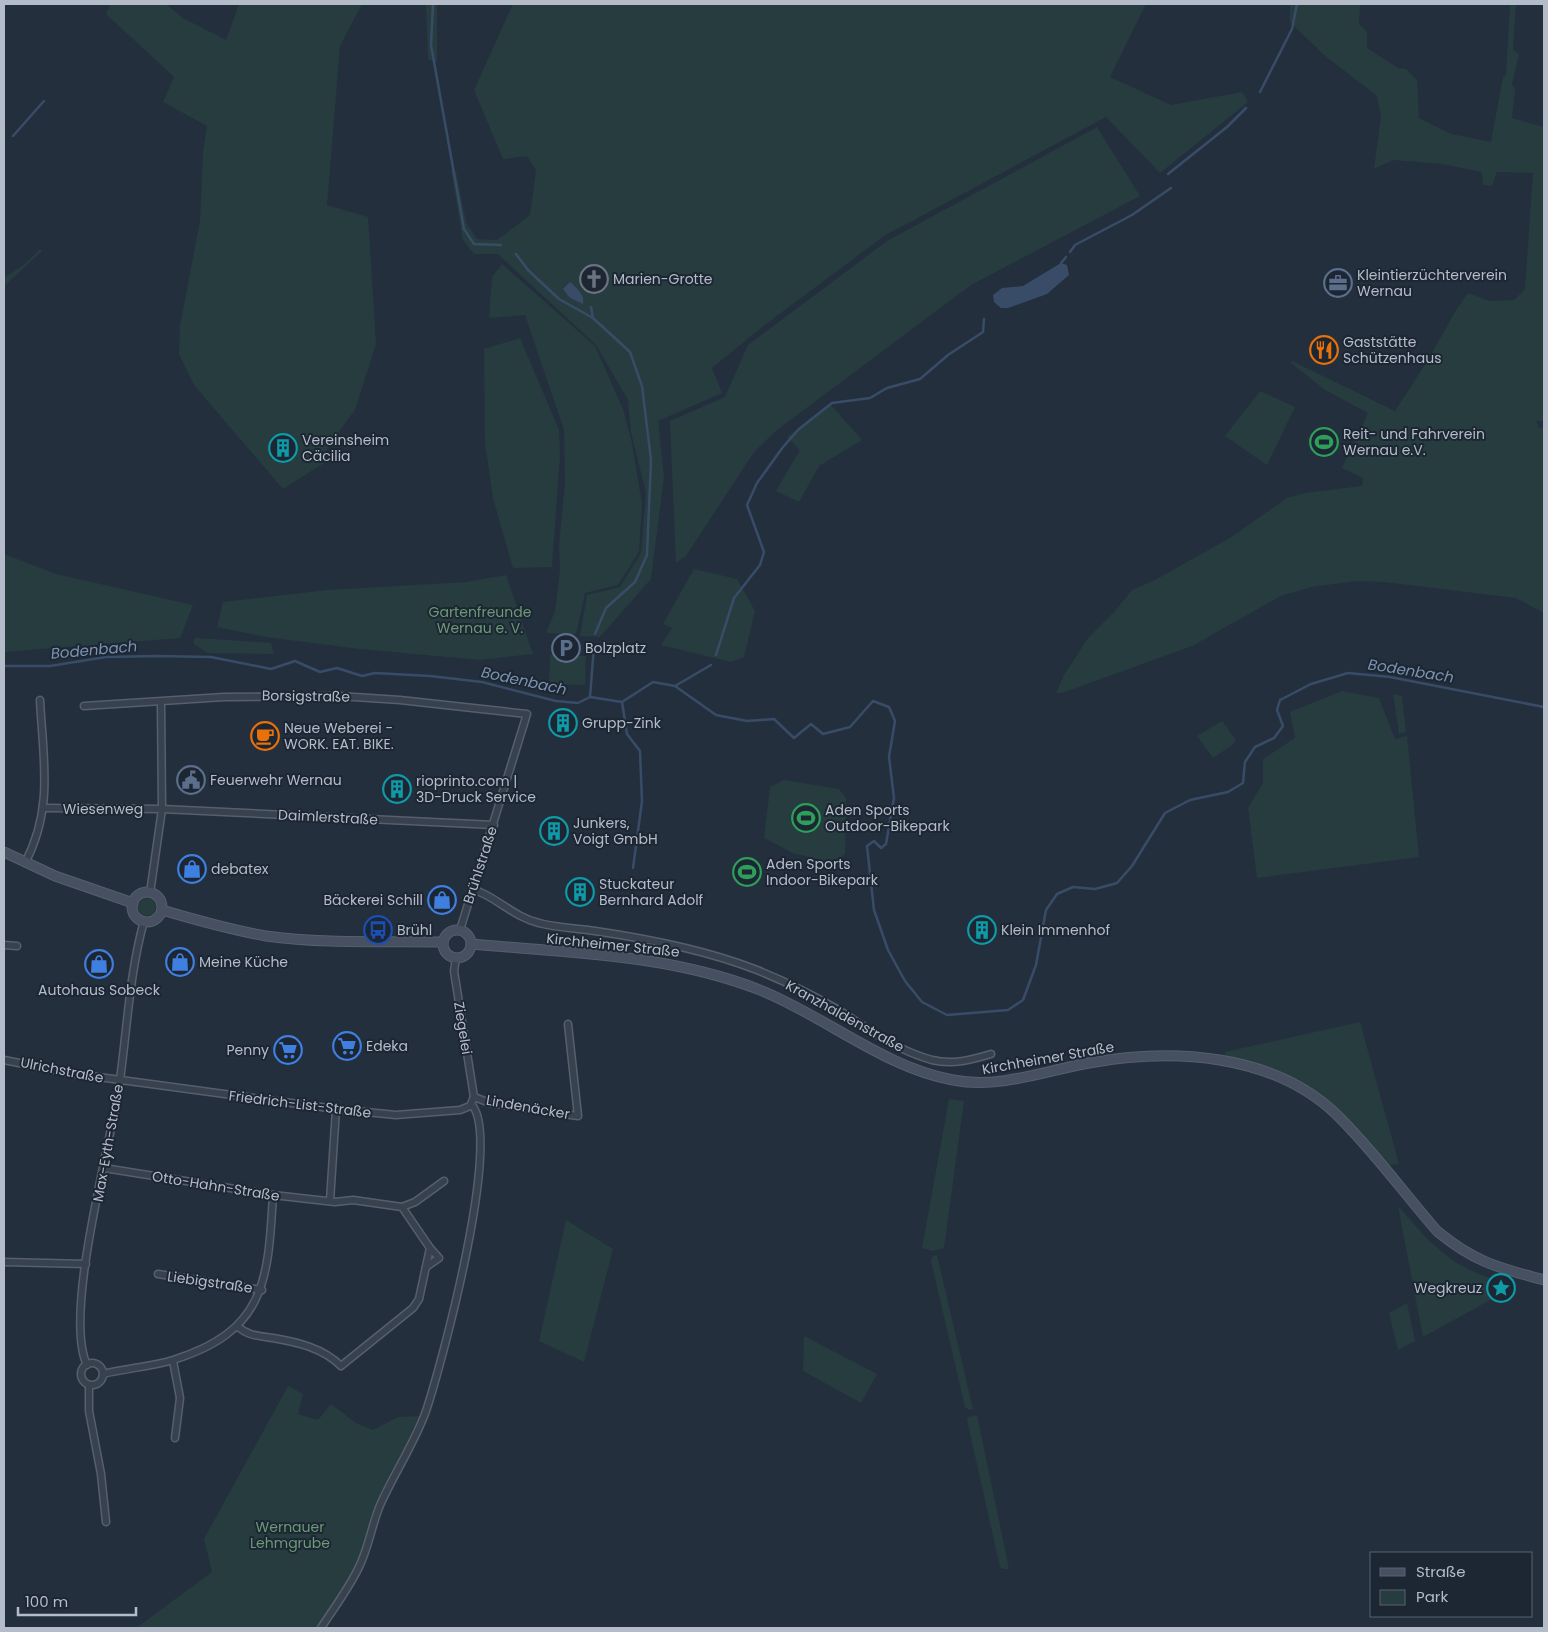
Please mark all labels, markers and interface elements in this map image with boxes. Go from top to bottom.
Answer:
church icon: Marien-Grotte [579,264,609,294]
place label: Kleintierzüchterverein Wernau [1357,265,1507,301]
office icon: Kleintierzüchterverein Wernau [1323,268,1353,298]
place label: Marien-Grotte [613,269,713,289]
place label: Gaststätte Schützenhaus [1343,332,1441,368]
restaurant icon: Gaststätte Schützenhaus [1309,335,1339,365]
place label: Reit- und Fahrverein Wernau e.V. [1343,424,1485,460]
sports icon: Reit- und Fahrverein Wernau e.V. [1309,427,1339,457]
place label: Vereinsheim Cäcilia [302,430,389,466]
building icon: Vereinsheim Cäcilia [268,433,298,463]
park label: Gartenfreunde Wernau e. V. [429,602,532,638]
parking icon: Bolzplatz [551,633,581,663]
water label: Bodenbach [50,635,138,664]
place label: Bolzplatz [585,638,646,658]
water label: Bodenbach [1367,653,1456,688]
water label: Bodenbach [479,661,569,700]
street label: Borsigstraße [262,685,351,707]
building icon: Grupp-Zink [548,708,578,738]
place label: Grupp-Zink [582,713,662,733]
place label: Neue Weberei - WORK. EAT. BIKE. [284,718,394,754]
cafe icon: Neue Weberei - WORK. EAT. BIKE. [250,721,280,751]
public building icon: Feuerwehr Wernau [176,765,206,795]
place label: Feuerwehr Wernau [210,770,342,790]
place label: rioprinto.com | 3D-Druck Service [416,771,536,807]
building icon: rioprinto.com | 3D-Druck Service [382,774,412,804]
street label: Wiesenweg [63,799,143,819]
place label: Aden Sports Outdoor-Bikepark [825,800,950,836]
sports icon: Aden Sports Outdoor-Bikepark [791,803,821,833]
street label: Daimlerstraße [278,804,379,830]
place label: Junkers, Voigt GmbH [573,813,658,849]
building icon: Junkers, Voigt GmbH [539,816,569,846]
street label: Brühlstraße [458,823,502,906]
shop icon: debatex [177,854,207,884]
place label: Aden Sports Indoor-Bikepark [766,854,879,890]
sports icon: Aden Sports Indoor-Bikepark [732,857,762,887]
place label: debatex [211,859,269,879]
place label: Stuckateur Bernhard Adolf [599,874,704,910]
building icon: Stuckateur Bernhard Adolf [565,877,595,907]
shop icon: Bäckerei Schill [427,885,457,915]
place label: Bäckerei Schill [323,890,423,910]
bus stop icon: Brühl [363,915,393,945]
building icon: Klein Immenhof [967,915,997,945]
place label: Brühl [397,920,432,940]
place label: Klein Immenhof [1001,920,1110,940]
street label: Kirchheimer Straße [545,928,681,962]
shop icon: Meine Küche [165,947,195,977]
shop icon: Autohaus Sobeck [84,949,114,979]
place label: Meine Küche [199,952,288,972]
street label: Kranzhaldenstraße [782,975,908,1057]
place label: Autohaus Sobeck [38,980,161,1000]
street label: Ziegelei [449,1000,477,1056]
supermarket icon: Edeka [332,1031,362,1061]
supermarket icon: Penny [273,1035,303,1065]
place label: Edeka [366,1036,408,1056]
street label: Kirchheimer Straße [980,1036,1116,1079]
place label: Penny [226,1040,269,1060]
street label: Ulrichstraße [19,1052,106,1088]
street label: Max-Eyth-Straße [88,1082,128,1203]
street label: Friedrich-List-Straße [228,1085,373,1123]
street label: Lindenäcker [485,1090,571,1124]
street label: Otto-Hahn-Straße [151,1166,282,1206]
street label: Liebigstraße [166,1266,254,1298]
place icon: Wegkreuz [1486,1273,1516,1303]
place label: Wegkreuz [1414,1278,1482,1298]
park label: Wernauer Lehmgrube [250,1517,330,1553]
legend [1370,1552,1533,1617]
text: Straße [1416,1561,1466,1582]
scale bar [18,1584,135,1616]
text: Park [1416,1586,1448,1607]
text: 100 m [25,1591,68,1612]

